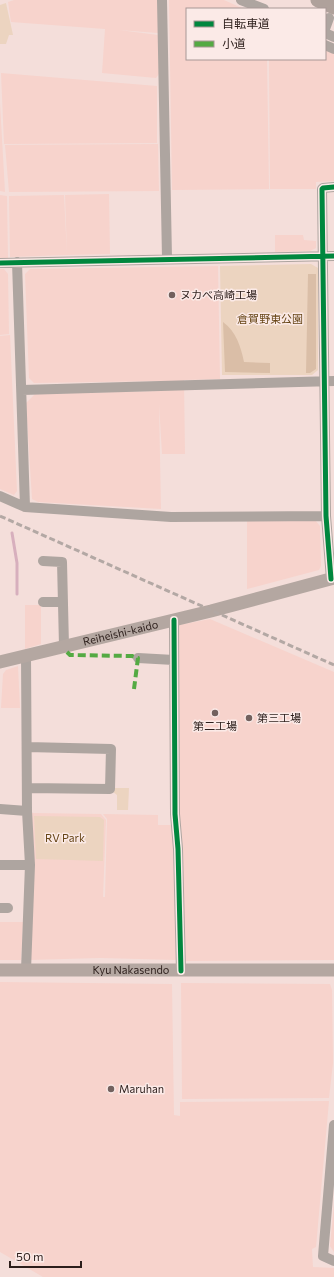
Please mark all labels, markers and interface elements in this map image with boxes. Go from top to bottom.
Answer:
legend [186,8,326,60]
text: 自転車道 [222,16,270,30]
text: 小道 [222,36,246,50]
place label: ヌカべ高崎工場 [180,288,257,301]
marker: ヌカべ高崎工場 [167,290,177,300]
park label: 倉賀野東公園 [237,312,303,325]
street label: Reiheishi-kaido [82,617,160,648]
marker: 第二工場 [210,708,220,718]
place label: 第三工場 [257,711,301,724]
marker: 第三工場 [244,713,254,723]
place label: 第二工場 [193,719,237,732]
park label: RV Park [45,831,85,844]
street label: Kyu Nakasendo [93,963,170,976]
place label: Maruhan [119,1082,164,1095]
marker: Maruhan [106,1084,116,1094]
scale bar [10,1243,81,1269]
text: 50 m [16,1249,44,1263]

